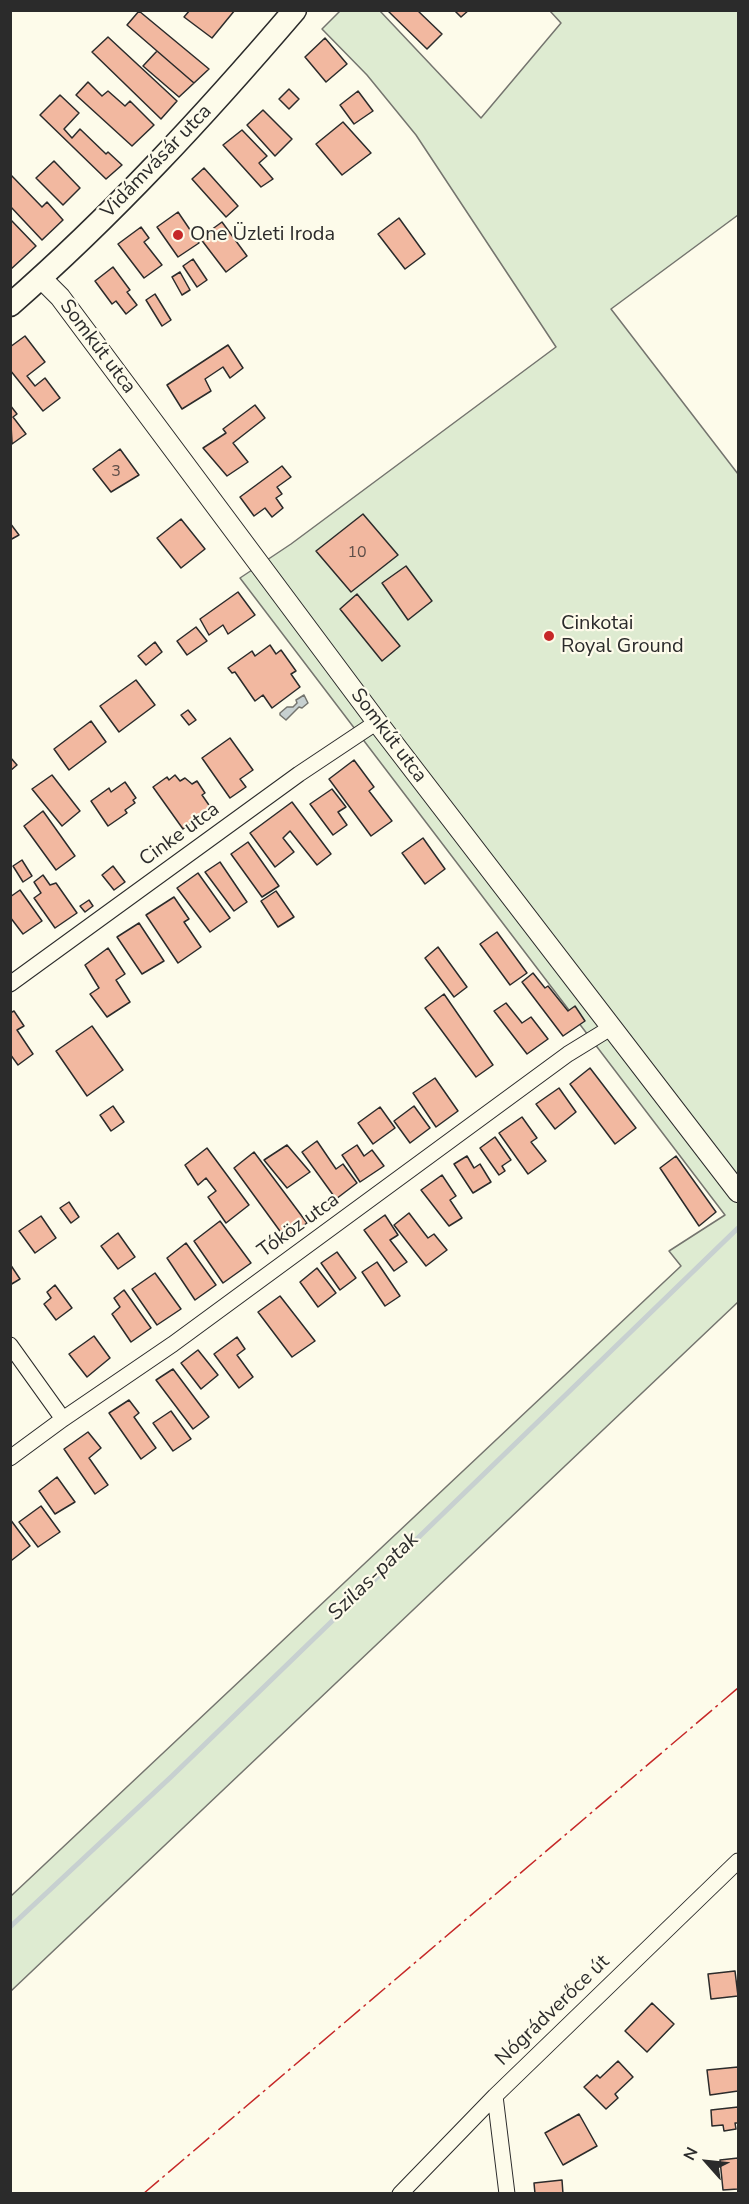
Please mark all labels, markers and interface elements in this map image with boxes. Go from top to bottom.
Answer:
street label: Vidámvásár utca [97,100,217,224]
place label: One Üzleti Iroda [190,223,335,247]
marker: One Üzleti Iroda [171,228,185,242]
street label: Somkút utca [54,295,140,399]
house number: 3 [111,462,121,482]
house number: 10 [347,543,367,563]
place label: Cinkotai Royal Ground [561,612,684,659]
marker: Cinkotai Royal Ground [542,629,556,643]
street label: Somkút utca [345,684,431,788]
street label: Cinke utca [135,798,225,872]
street label: Tóköz utca [254,1188,344,1264]
water label: Szilas-patak [323,1528,425,1626]
street label: Nógrádverőce út [491,1951,615,2071]
north arrow [677,2132,737,2192]
text: N [678,2144,703,2164]

